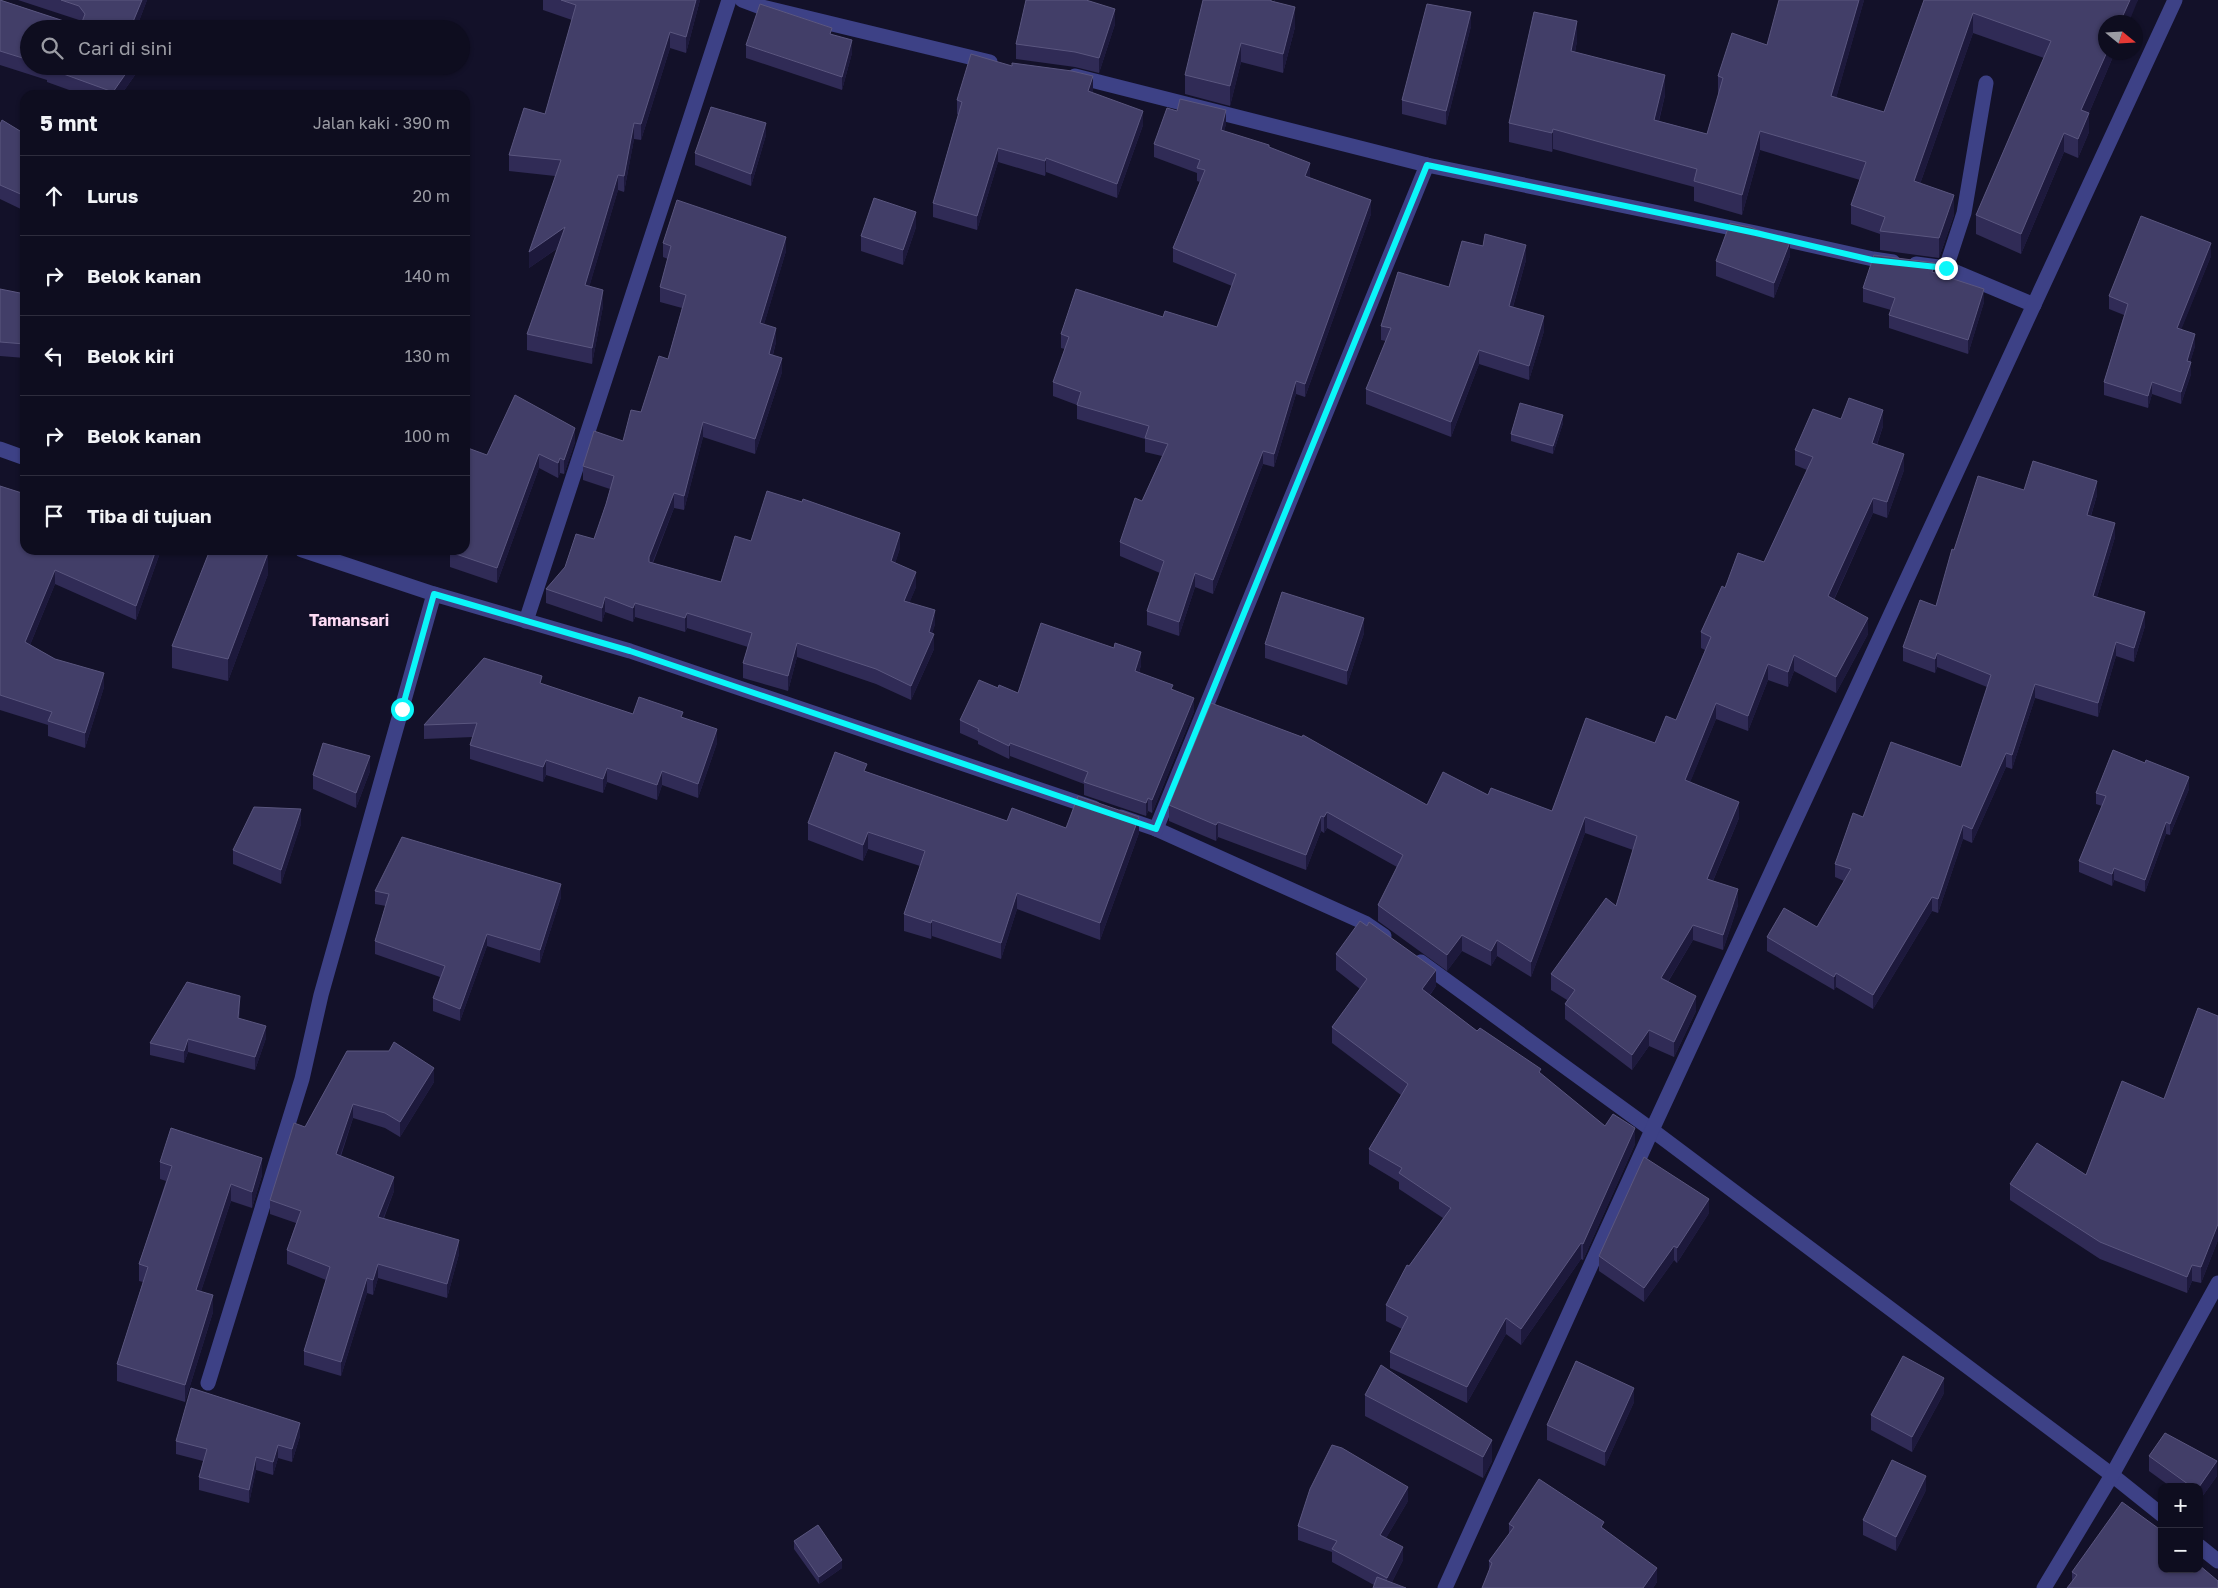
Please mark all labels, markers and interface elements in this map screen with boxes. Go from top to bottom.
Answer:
north arrow [2098,15,2143,60]
search box [20,20,470,75]
icon: search [38,34,66,62]
text: Cari di sini [78,36,172,59]
text: 5 mnt [40,110,98,136]
text: Jalan kaki · 390 m [313,113,450,133]
icon: ahead [40,182,68,210]
text: Lurus [87,184,138,207]
text: 20 m [413,186,450,206]
route end [1935,257,1958,280]
icon: right [40,262,68,290]
text: Belok kanan [87,264,201,287]
text: 140 m [404,266,450,286]
icon: left [40,342,68,370]
text: Belok kiri [87,344,174,367]
text: 130 m [405,346,450,366]
icon: right [40,422,68,450]
text: Belok kanan [87,424,201,447]
text: 100 m [404,426,450,446]
icon: arrive [40,502,68,530]
text: Tiba di tujuan [87,504,212,527]
district label: Tamansari [309,610,389,630]
route start [391,698,414,721]
map controls [2158,1483,2203,1573]
button: + [2158,1483,2203,1528]
button: − [2158,1528,2203,1573]

